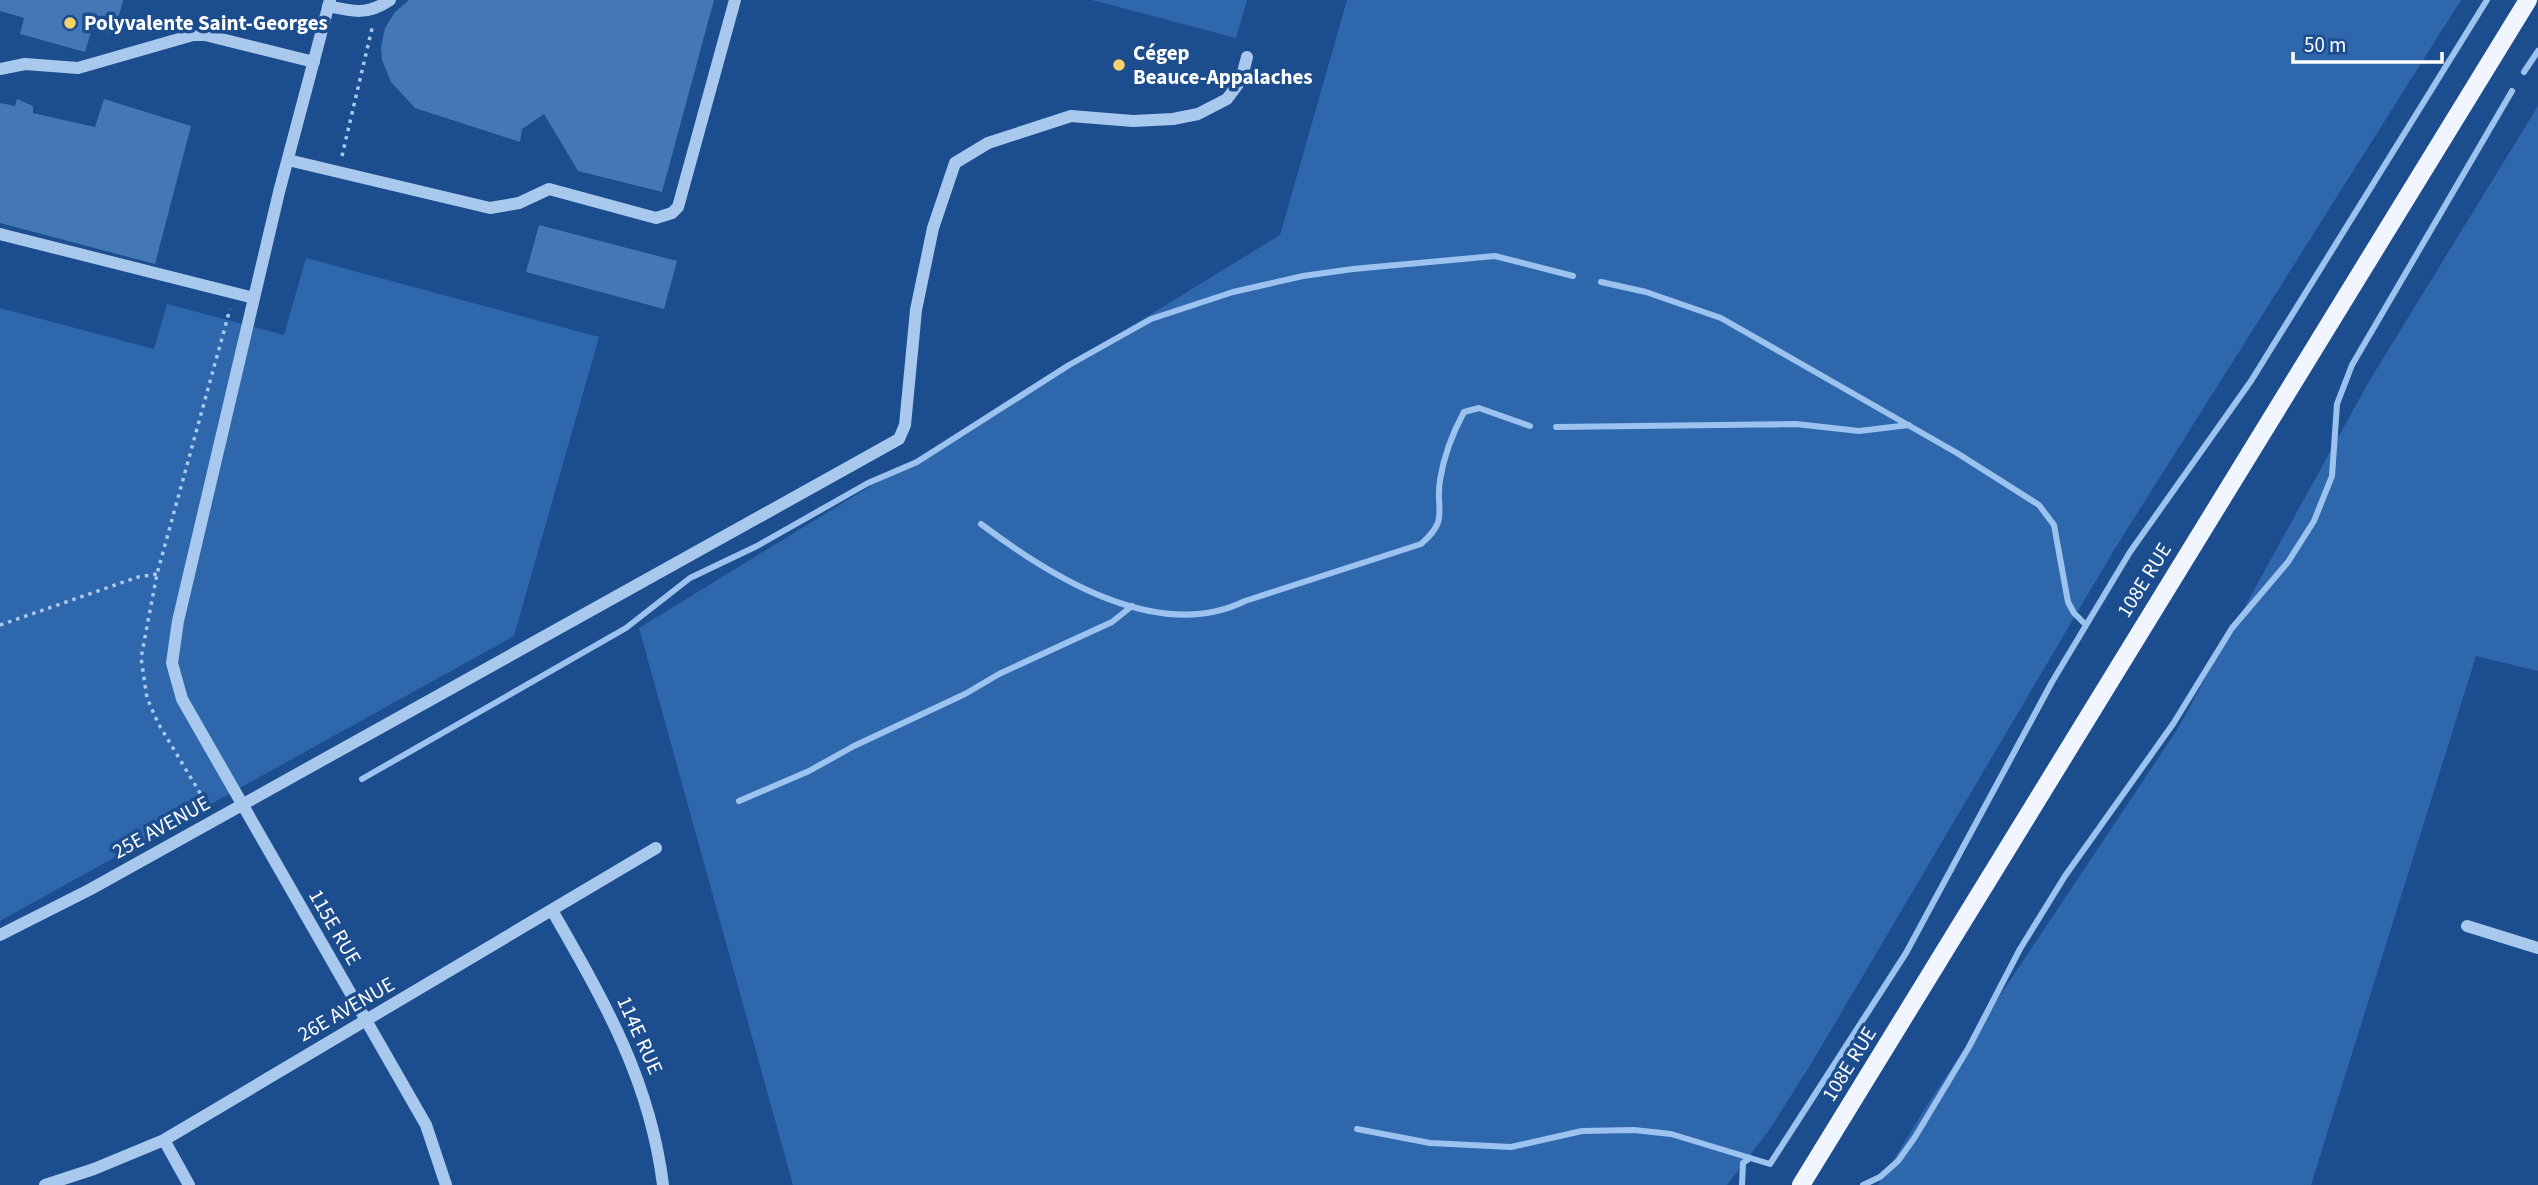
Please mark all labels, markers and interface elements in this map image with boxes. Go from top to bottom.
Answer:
place label: Polyvalente Saint-Georges [84,8,328,38]
marker: Polyvalente Saint-Georges [62,15,78,31]
scale bar [2293,21,2442,65]
text: 50 m [2304,30,2346,60]
place label: Cégep Beauce-Appalaches [1133,38,1313,92]
marker: Cégep Beauce-Appalaches [1111,57,1127,73]
street label: 108E RUE [2109,537,2179,623]
street label: 25E AVENUE [107,788,215,866]
street label: 115E RUE [301,883,369,971]
street label: 26E AVENUE [292,969,400,1049]
street label: 114E RUE [609,991,671,1079]
street label: 108E RUE [1814,1021,1884,1107]

